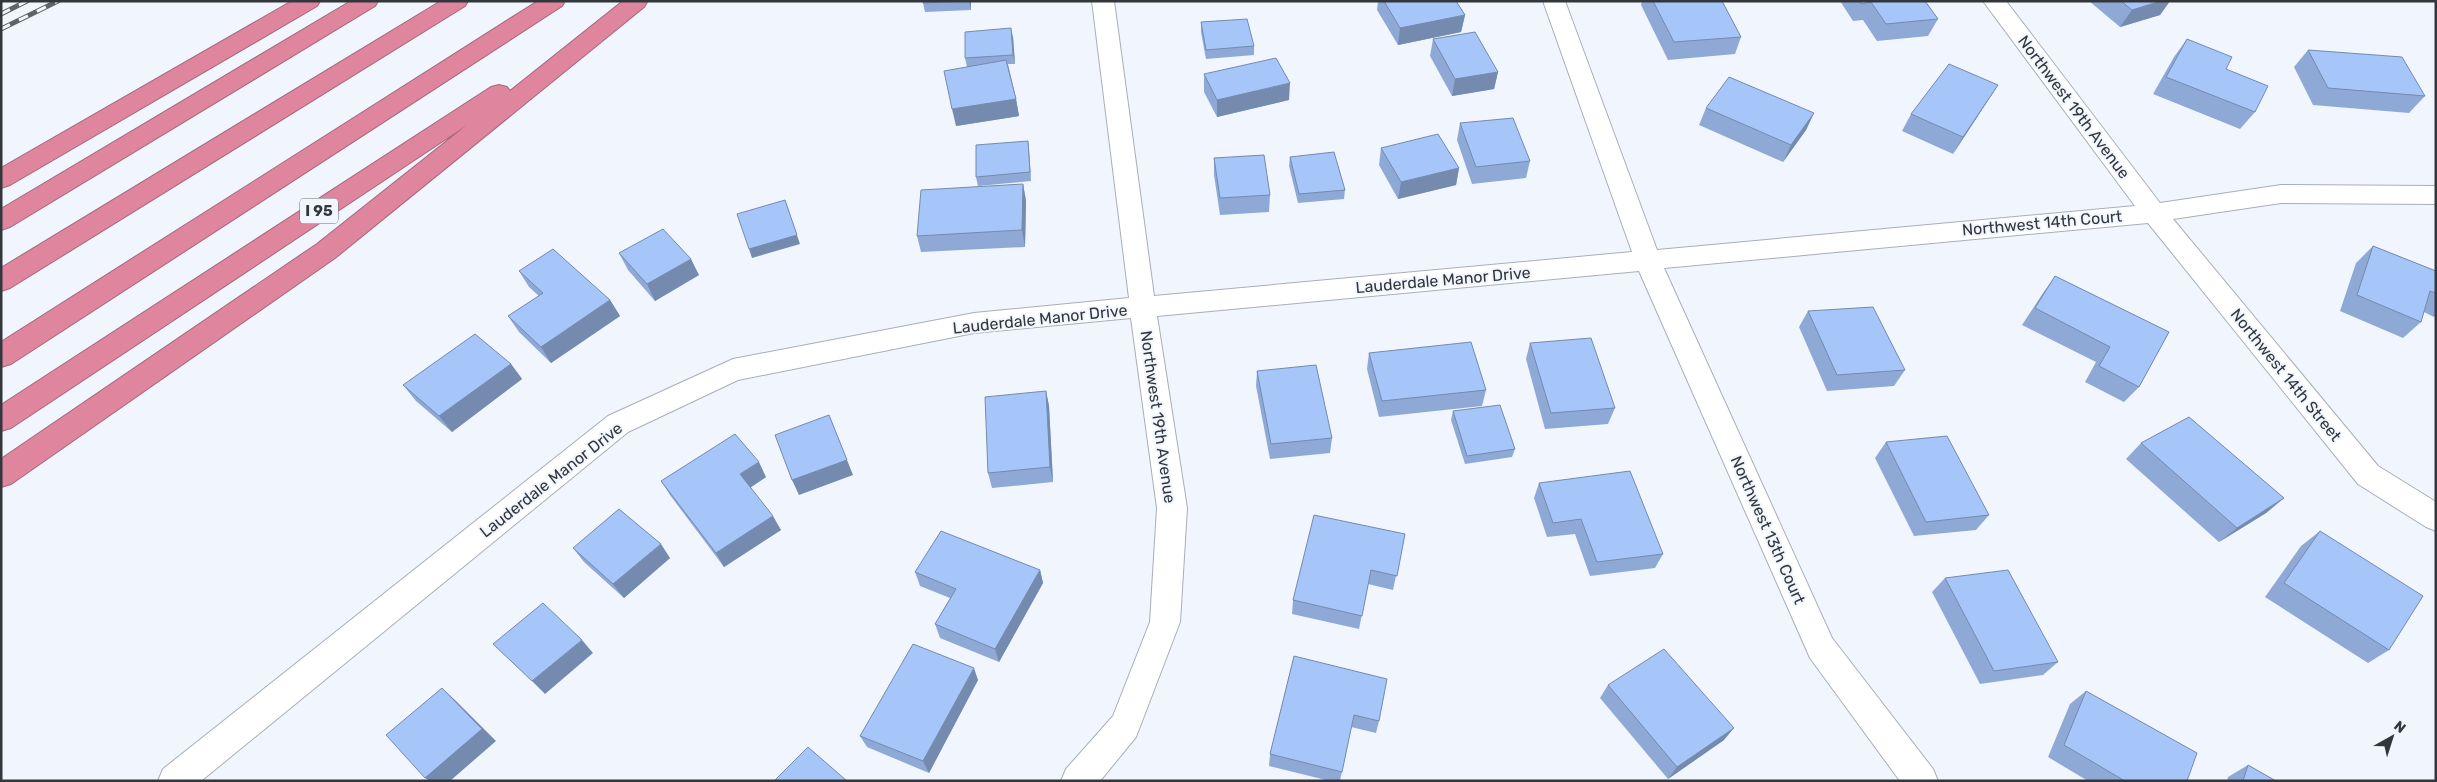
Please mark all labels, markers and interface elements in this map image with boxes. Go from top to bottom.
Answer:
street label: Northwest 19th Avenue [2014,32,2134,182]
road number: I 95 [300,198,338,224]
street label: Northwest 14th Court [1961,207,2123,239]
street label: Lauderdale Manor Drive [1355,263,1531,297]
street label: Lauderdale Manor Drive [952,300,1128,338]
street label: Northwest 14th Street [2227,305,2345,445]
street label: Northwest 19th Avenue [1136,330,1180,505]
street label: Lauderdale Manor Drive [476,418,626,542]
street label: Northwest 13th Court [1727,453,1809,607]
north arrow [2367,712,2417,762]
text: N [2391,718,2409,737]

